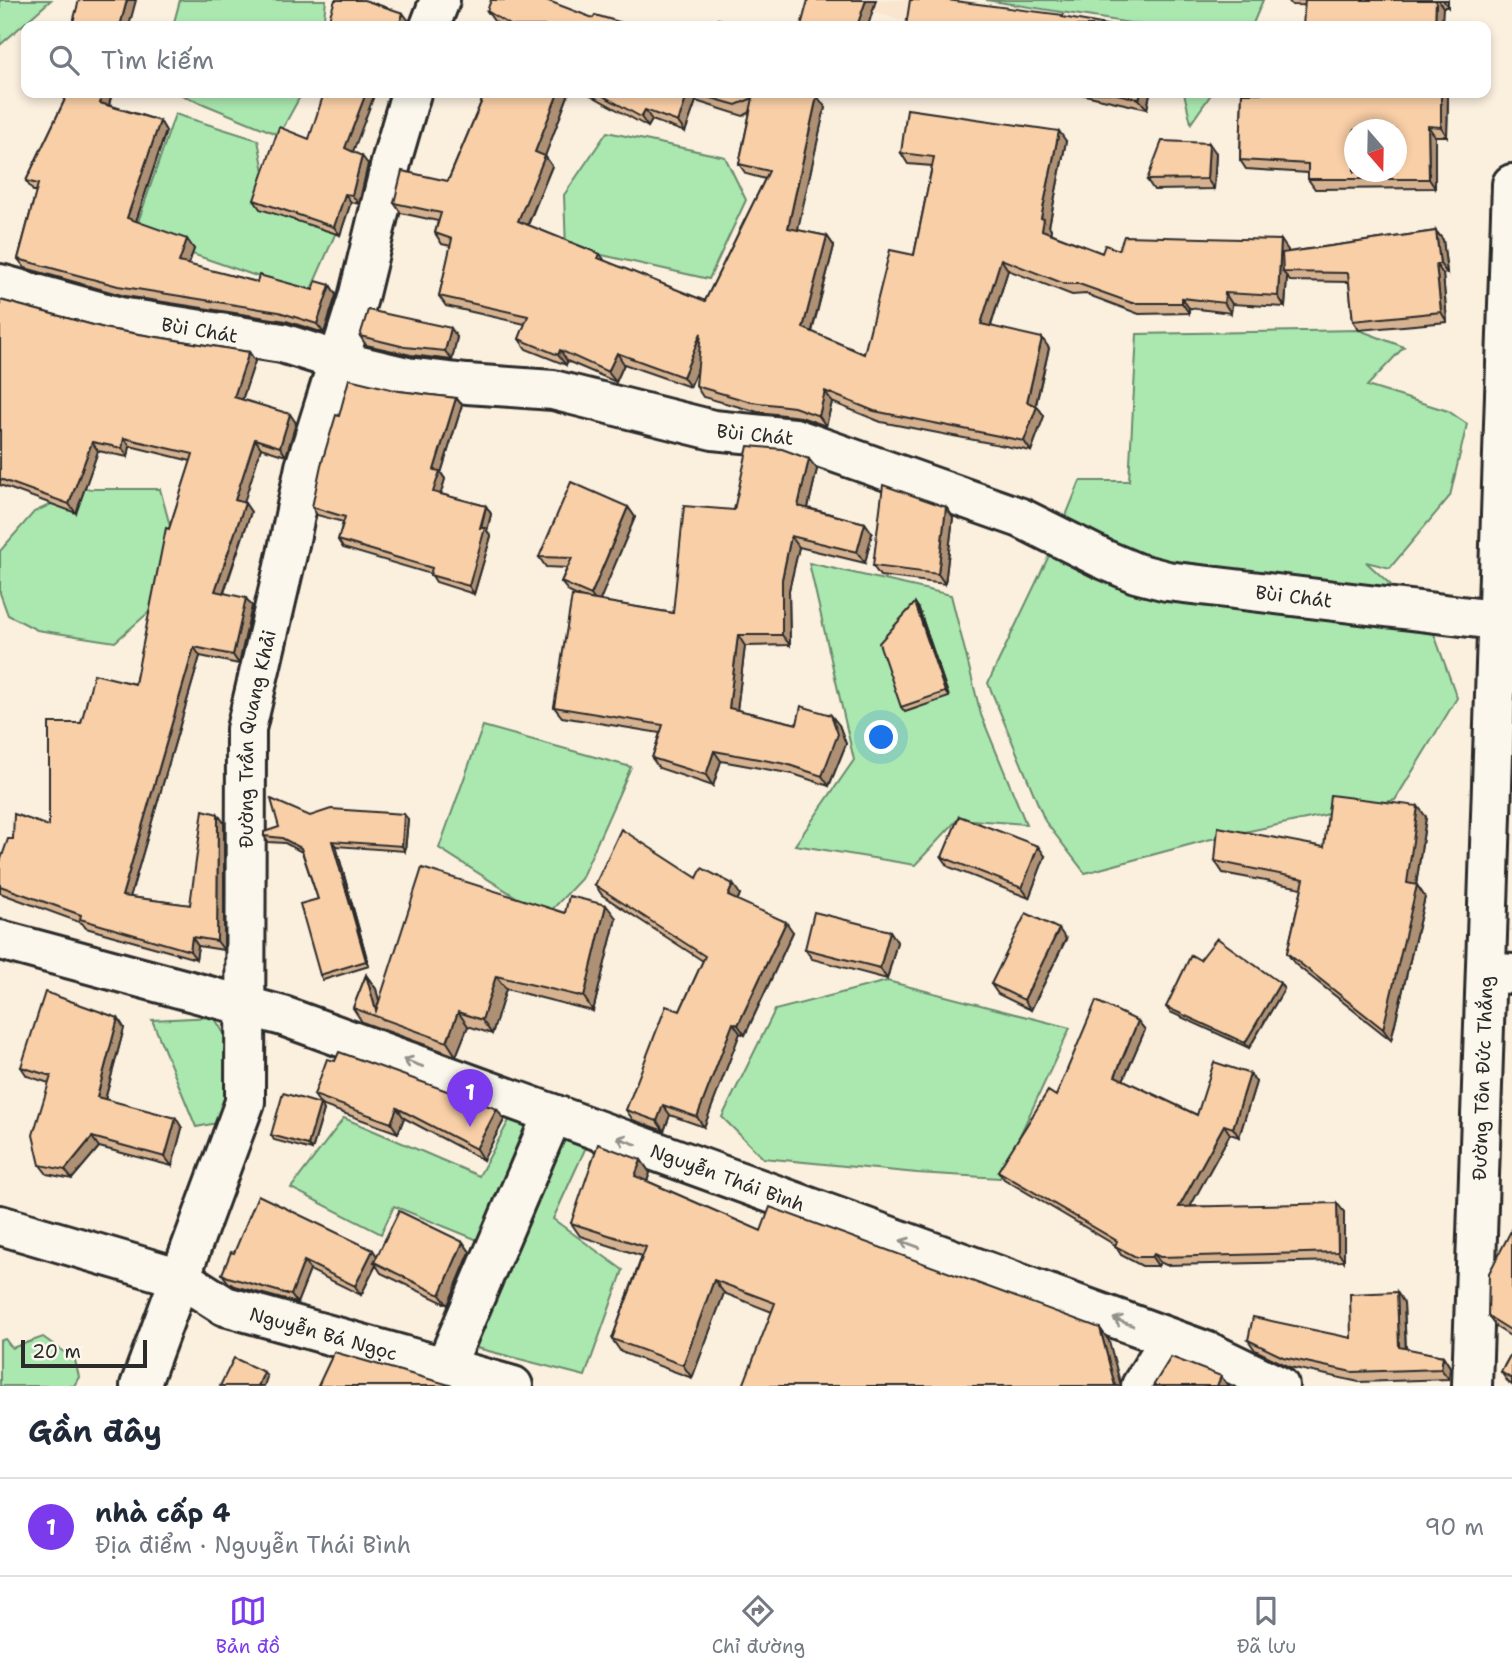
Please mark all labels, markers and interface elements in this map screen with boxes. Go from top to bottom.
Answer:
search box [21,21,1491,98]
icon: search [45,41,83,79]
text: Tìm kiếm [101,42,214,77]
north arrow [1344,119,1407,182]
street label: Bùi Chát [160,311,240,348]
street label: Bùi Chát [716,418,795,450]
street label: Bùi Chát [1254,579,1334,613]
street label: Đường Trần Quang Khải [233,627,281,848]
your location [864,720,898,754]
street label: Đường Tôn Đức Thắng [1466,976,1498,1181]
one-way arrow [402,1056,424,1069]
pin: 1 [447,1069,493,1127]
one-way arrow [616,1134,638,1146]
street label: Nguyễn Thái Bình [647,1138,808,1217]
one-way arrow [899,1237,921,1249]
street label: Nguyễn Bá Ngọc [247,1301,400,1366]
one-way arrow [1113,1314,1135,1327]
scale bar [21,1337,147,1369]
text: 20 m [32,1339,81,1364]
text: Gần đây [28,1411,162,1452]
text: nhà cấp 4 [95,1495,230,1530]
text: 1 [46,1512,56,1542]
text: 90 m [1424,1512,1484,1542]
text: Địa điểm · Nguyễn Thái Bình [95,1530,411,1560]
tab: Bản đồ [216,1592,280,1659]
tab: Chỉ đường [712,1592,805,1659]
tab: Đã lưu [1237,1592,1296,1659]

